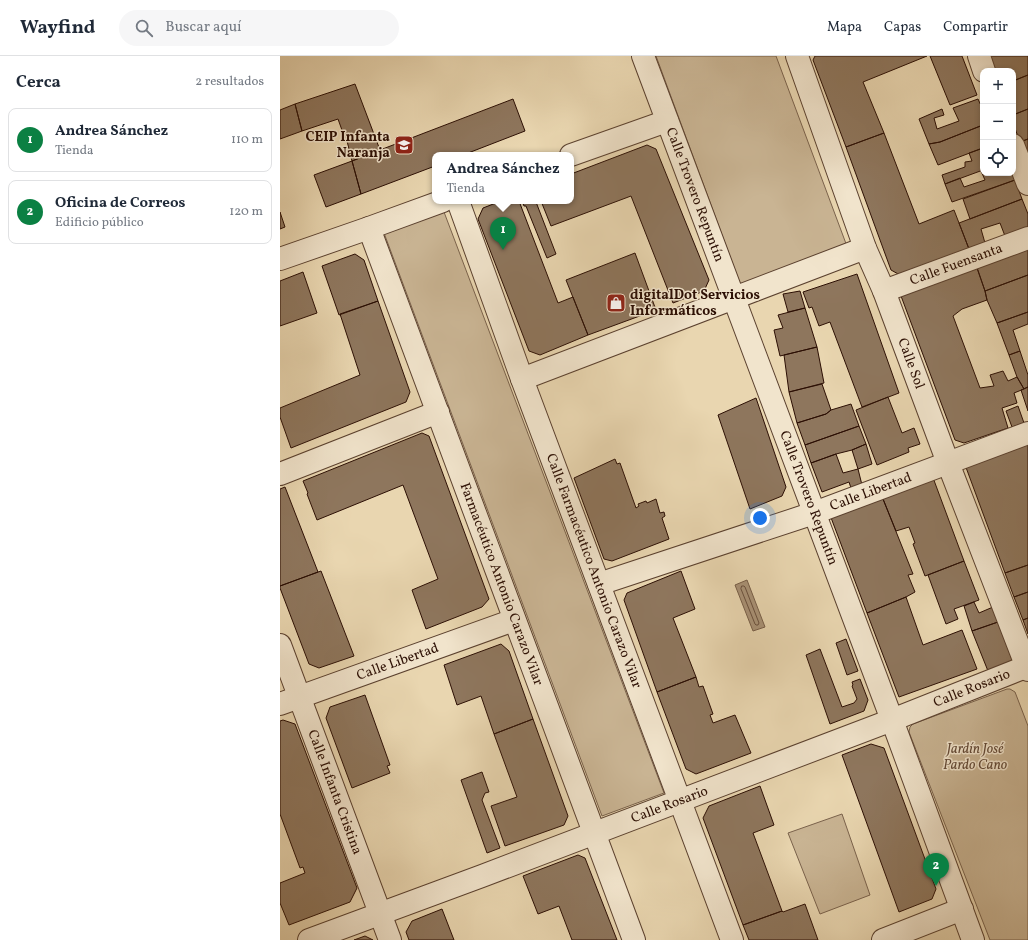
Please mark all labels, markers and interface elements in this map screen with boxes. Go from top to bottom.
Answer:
search box [119,10,399,46]
text: Wayfind [20,15,95,41]
icon: search [133,17,155,39]
text: Buscar aquí [165,17,242,38]
text: Mapa [827,18,862,37]
text: Capas [884,18,921,37]
text: Compartir [943,18,1008,37]
map controls [980,68,1016,176]
button: + [980,68,1016,104]
text: Cerca [16,71,61,94]
text: 2 resultados [195,73,264,91]
button: − [980,104,1016,140]
text: Andrea Sánchez [55,121,168,142]
street label: Calle Trovero Repuntín [661,125,729,264]
place label: CEIP Infanta Naranja [305,128,390,163]
text: 1 [27,131,33,149]
text: 110 m [231,131,263,149]
school or university icon: CEIP Infanta Naranja [393,134,415,156]
button: locate [980,140,1016,176]
text: Tienda [55,142,94,160]
popup [432,152,574,204]
text: Andrea Sánchez [446,159,560,180]
text: Tienda [446,180,485,198]
text: Oficina de Correos [55,193,185,214]
text: 2 [27,203,33,221]
text: 120 m [229,203,263,221]
text: Edificio público [55,214,144,232]
pin: 1 [490,217,516,250]
street label: Calle Fuensanta [907,239,1005,290]
place label: digitalDot Servicios Informáticos [630,286,760,321]
shop icon: digitalDot Servicios Informáticos [605,292,627,314]
street label: Calle Sol [893,335,929,392]
street label: Calle Trovero Repuntín [775,428,843,568]
street label: Calle Farmacéutico Antonio Carazo Vilar [541,451,646,691]
street label: Calle Libertad [827,468,914,516]
street label: Farmacéutico Antonio Carazo Vilar [455,480,548,688]
your location [750,508,770,528]
street label: Calle Libertad [354,638,441,685]
street label: Calle Rosario [931,664,1013,712]
street label: Calle Infanta Cristina [303,727,367,857]
park label: Jardín José Pardo Cano [943,740,1008,775]
street label: Calle Rosario [628,781,711,828]
pin: 2 [923,853,949,886]

